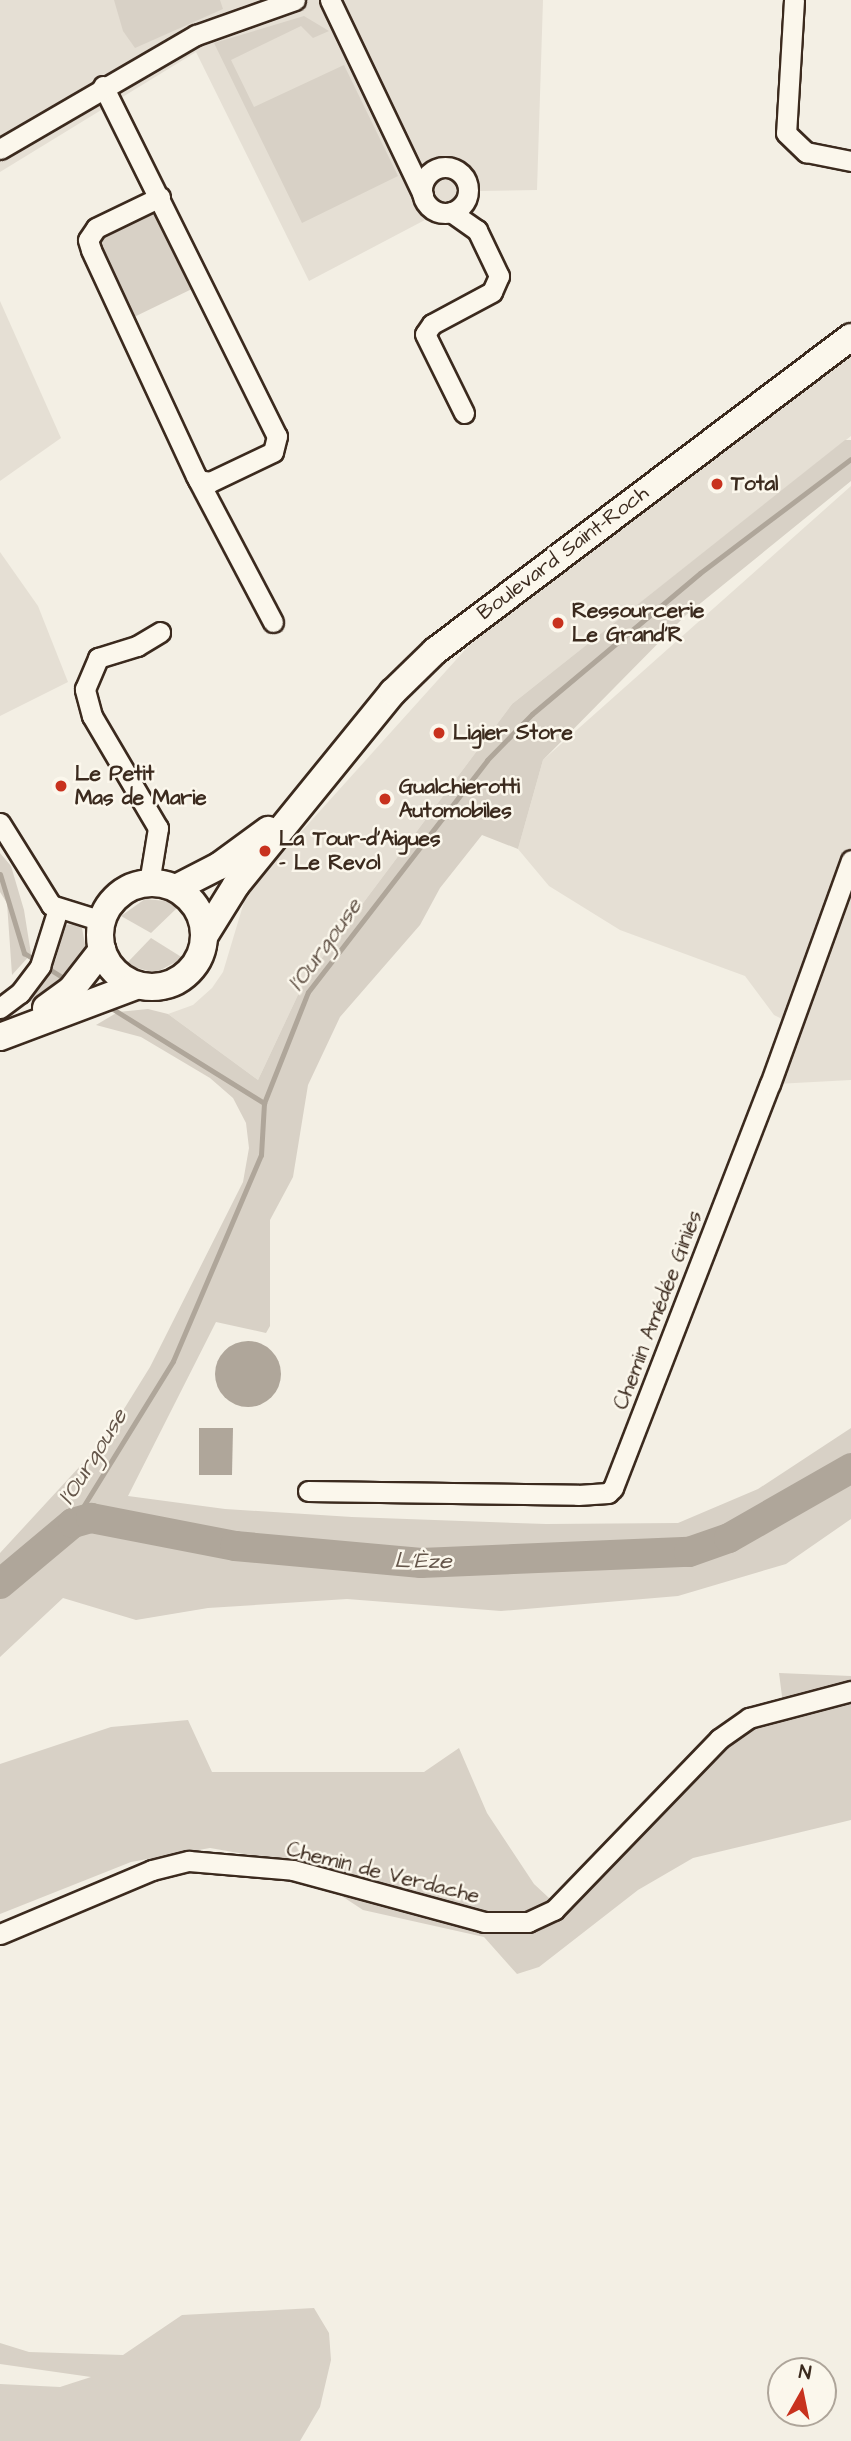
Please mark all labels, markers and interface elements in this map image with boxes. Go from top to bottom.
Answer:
place label: Total [731,471,778,497]
marker: Total [709,476,725,492]
street label: Boulevard Saint-Roch [472,480,654,626]
place label: Ressourcerie Le Grand'R [572,598,704,648]
marker: Ressourcerie Le Grand'R [550,615,566,631]
place label: Ligier Store [453,720,573,746]
marker: Ligier Store [431,725,447,741]
place label: Le Petit Mas de Marie [75,761,207,811]
place label: Gualchierotti Automobiles [399,774,520,824]
marker: Le Petit Mas de Marie [53,778,69,794]
marker: Gualchierotti Automobiles [377,791,393,807]
place label: La Tour-d'Aigues - Le Revol [279,826,440,876]
marker: La Tour-d'Aigues - Le Revol [257,843,273,859]
water label: l'Ourgouse [282,893,368,997]
street label: Chemin Amédée Giniès [608,1207,708,1413]
water label: l'Ourgouse [53,1404,133,1510]
water label: L'Èze [394,1547,452,1575]
street label: Chemin de Verdache [284,1837,482,1909]
north arrow [767,2357,837,2427]
text: N [797,2358,813,2387]

